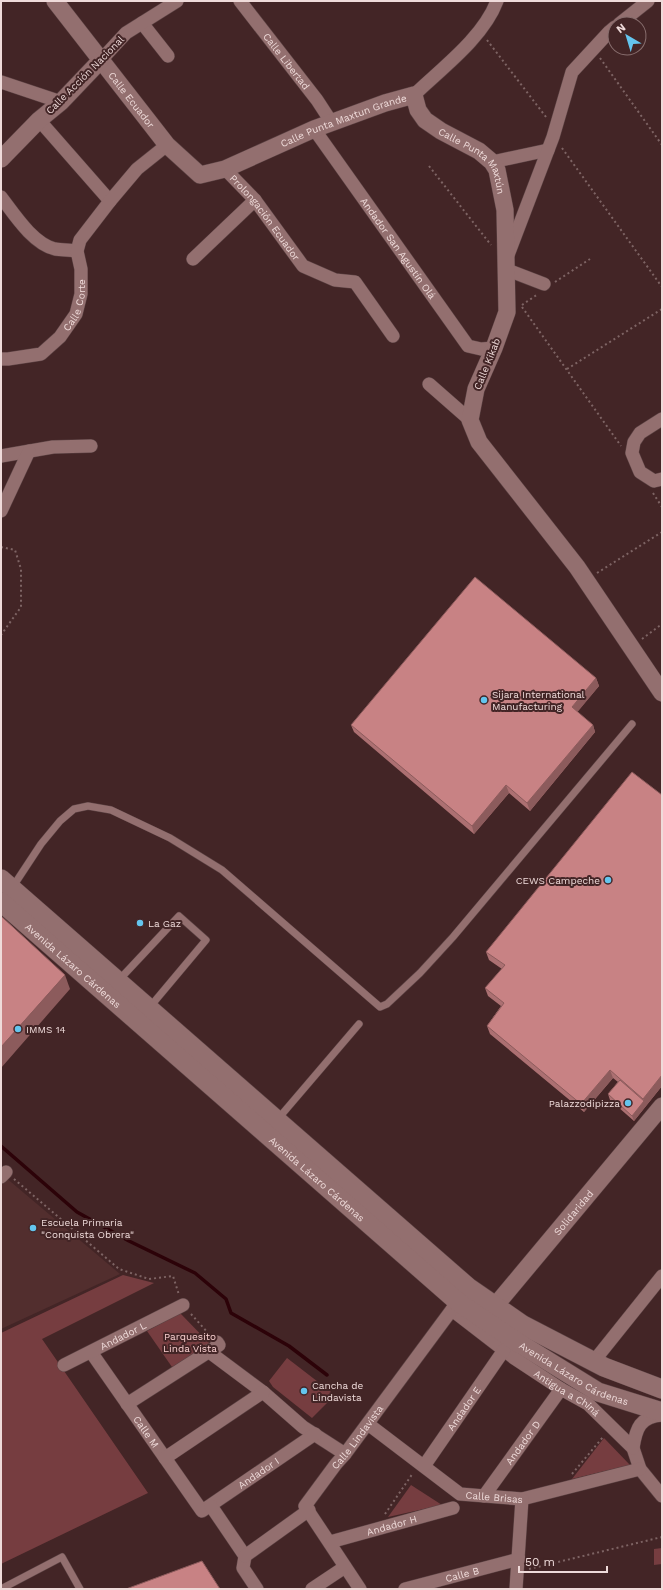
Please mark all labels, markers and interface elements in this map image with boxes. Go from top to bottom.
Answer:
north arrow [607,16,647,56]
text: N [614,21,628,36]
street label: Calle Libertad [261,31,312,91]
street label: Calle Acción Nacional [44,34,126,116]
street label: Calle Ecuador [107,69,157,130]
street label: Calle Punta Maxtun Grande [279,92,408,149]
street label: Calle Punta Maxtún [437,125,507,195]
street label: Prolongación Ecuador [228,172,302,262]
street label: Andador San Agustín Olá [359,195,438,301]
street label: Calle Corte [61,279,87,333]
street label: Calle Kikab [472,337,502,391]
place label: Sijara International Manufacturing [492,689,585,712]
marker: Sijara International Manufacturing [479,695,489,705]
place label: CEWS Campeche [516,875,600,886]
marker: CEWS Campeche [603,875,613,885]
marker: La Gaz [135,918,145,928]
place label: La Gaz [148,918,181,929]
street label: Avenida Lázaro Cárdenas [23,921,123,1010]
marker: IMMS 14 [13,1024,23,1034]
place label: IMMS 14 [26,1024,66,1035]
place label: Palazzodipizza [549,1098,620,1109]
marker: Palazzodipizza [623,1098,633,1108]
street label: Avenida Lázaro Cárdenas [267,1134,367,1223]
street label: Solidaridad [551,1188,595,1237]
place label: Escuela Primaria "Conquista Obrera" [41,1217,134,1240]
marker: Escuela Primaria "Conquista Obrera" [28,1223,38,1233]
street label: Andador L [98,1319,148,1352]
park label: Parquesito Linda Vista [163,1331,217,1354]
street label: Avenida Lázaro Cárdenas [517,1339,630,1407]
street label: Antigua a Chiná [532,1367,603,1418]
place label: Cancha de Lindavista [312,1380,364,1403]
street label: Andador E [445,1384,483,1432]
marker: Cancha de Lindavista [299,1386,309,1396]
street label: Calle Lindavista [329,1403,385,1471]
street label: Calle M [132,1413,161,1450]
street label: Andador D [503,1418,542,1467]
street label: Andador I [236,1455,281,1491]
street label: Calle Brisas [465,1489,523,1505]
street label: Andador H [365,1513,418,1537]
scale bar [519,1548,607,1574]
text: 50 m [525,1555,555,1569]
street label: Calle B [444,1564,480,1584]

